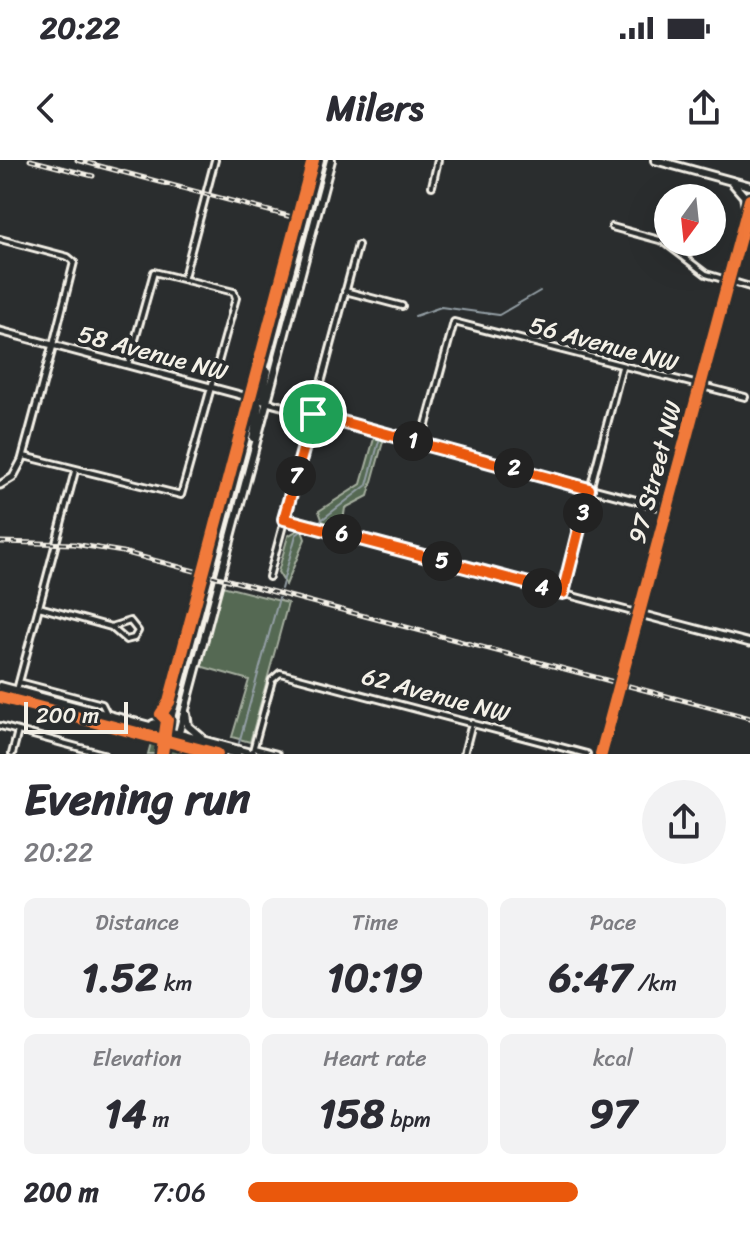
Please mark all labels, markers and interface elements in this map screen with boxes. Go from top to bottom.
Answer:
text: 20:22 [40,1,120,55]
text: Milers [326,76,424,140]
icon: back [24,86,68,130]
icon: share [682,86,726,130]
north arrow [654,184,726,256]
map controls [654,184,726,256]
street label: 56 Avenue NW [525,304,683,384]
street label: 58 Avenue NW [73,313,233,393]
pin [279,380,347,448]
icon: arrive [291,392,335,436]
street label: 97 Street NW [616,396,694,548]
pin: 1 [393,421,433,461]
text: 1 [408,421,418,460]
pin: 2 [494,448,534,488]
text: 2 [508,448,520,487]
pin: 7 [276,456,316,496]
text: 7 [290,456,302,495]
pin: 3 [563,493,603,533]
text: 3 [577,493,589,532]
pin: 6 [322,514,362,554]
text: 6 [336,514,348,553]
pin: 5 [422,541,462,581]
text: 5 [435,541,449,580]
pin: 4 [522,568,562,608]
text: 4 [535,568,549,607]
street label: 62 Avenue NW [357,655,515,735]
text: 200 m [36,696,99,735]
scale bar [24,698,128,734]
text: Evening run [24,760,250,838]
button: share [642,780,726,864]
text: 20:22 [24,829,93,875]
text: Distance [95,903,179,942]
text: Time [352,903,398,942]
text: Pace [590,903,636,942]
text: 1.52 [81,942,158,1013]
text: 10:19 [327,942,423,1013]
text: 6:47 [549,942,632,1013]
text: km [158,964,193,1003]
text: /km [632,964,677,1003]
text: Elevation [92,1039,182,1078]
text: Heart rate [323,1039,427,1078]
text: kcal [593,1039,633,1078]
text: 14 [105,1078,147,1149]
text: 158 [319,1078,385,1149]
text: 97 [589,1078,637,1149]
text: m [147,1100,169,1139]
text: bpm [385,1100,431,1139]
text: 200 m [24,1169,99,1215]
text: 7:06 [152,1169,206,1215]

